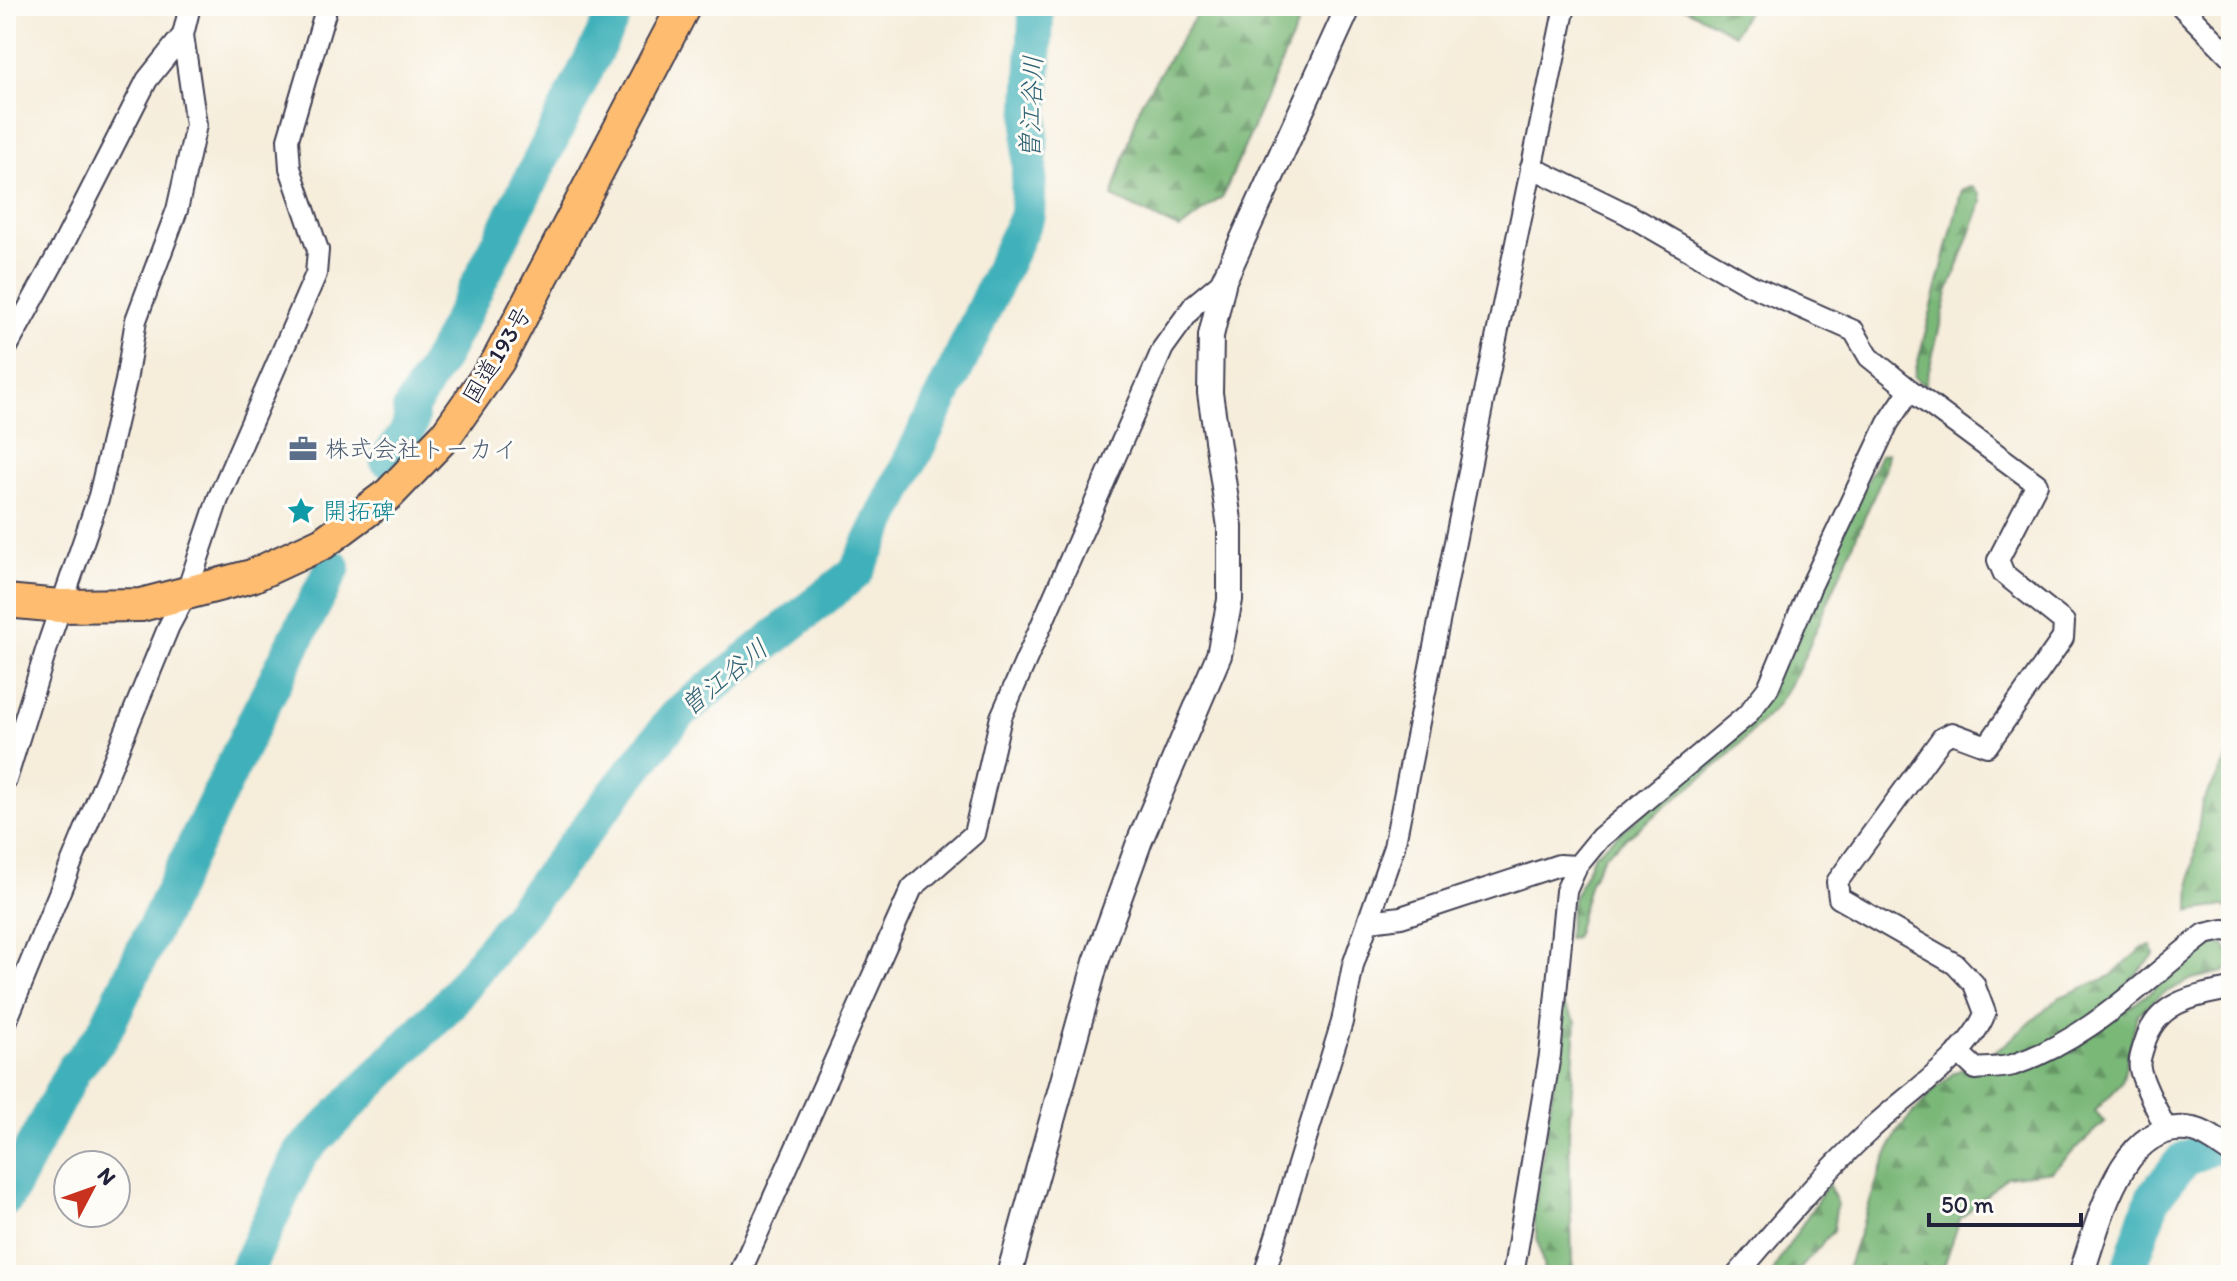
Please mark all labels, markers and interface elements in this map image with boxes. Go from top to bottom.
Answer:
water label: 曽江谷川 [1013,54,1049,160]
street label: 国道193号 [456,301,537,409]
office icon: 株式会社トーカイ [288,434,318,464]
place label: 株式会社トーカイ [325,434,517,463]
place icon: 開拓碑 [286,496,316,526]
place label: 開拓碑 [323,496,395,525]
water label: 曽江谷川 [674,632,774,722]
north arrow [52,1149,132,1229]
text: N [92,1162,122,1191]
scale bar [1929,1177,2081,1227]
text: 50 m [1941,1190,1994,1219]

